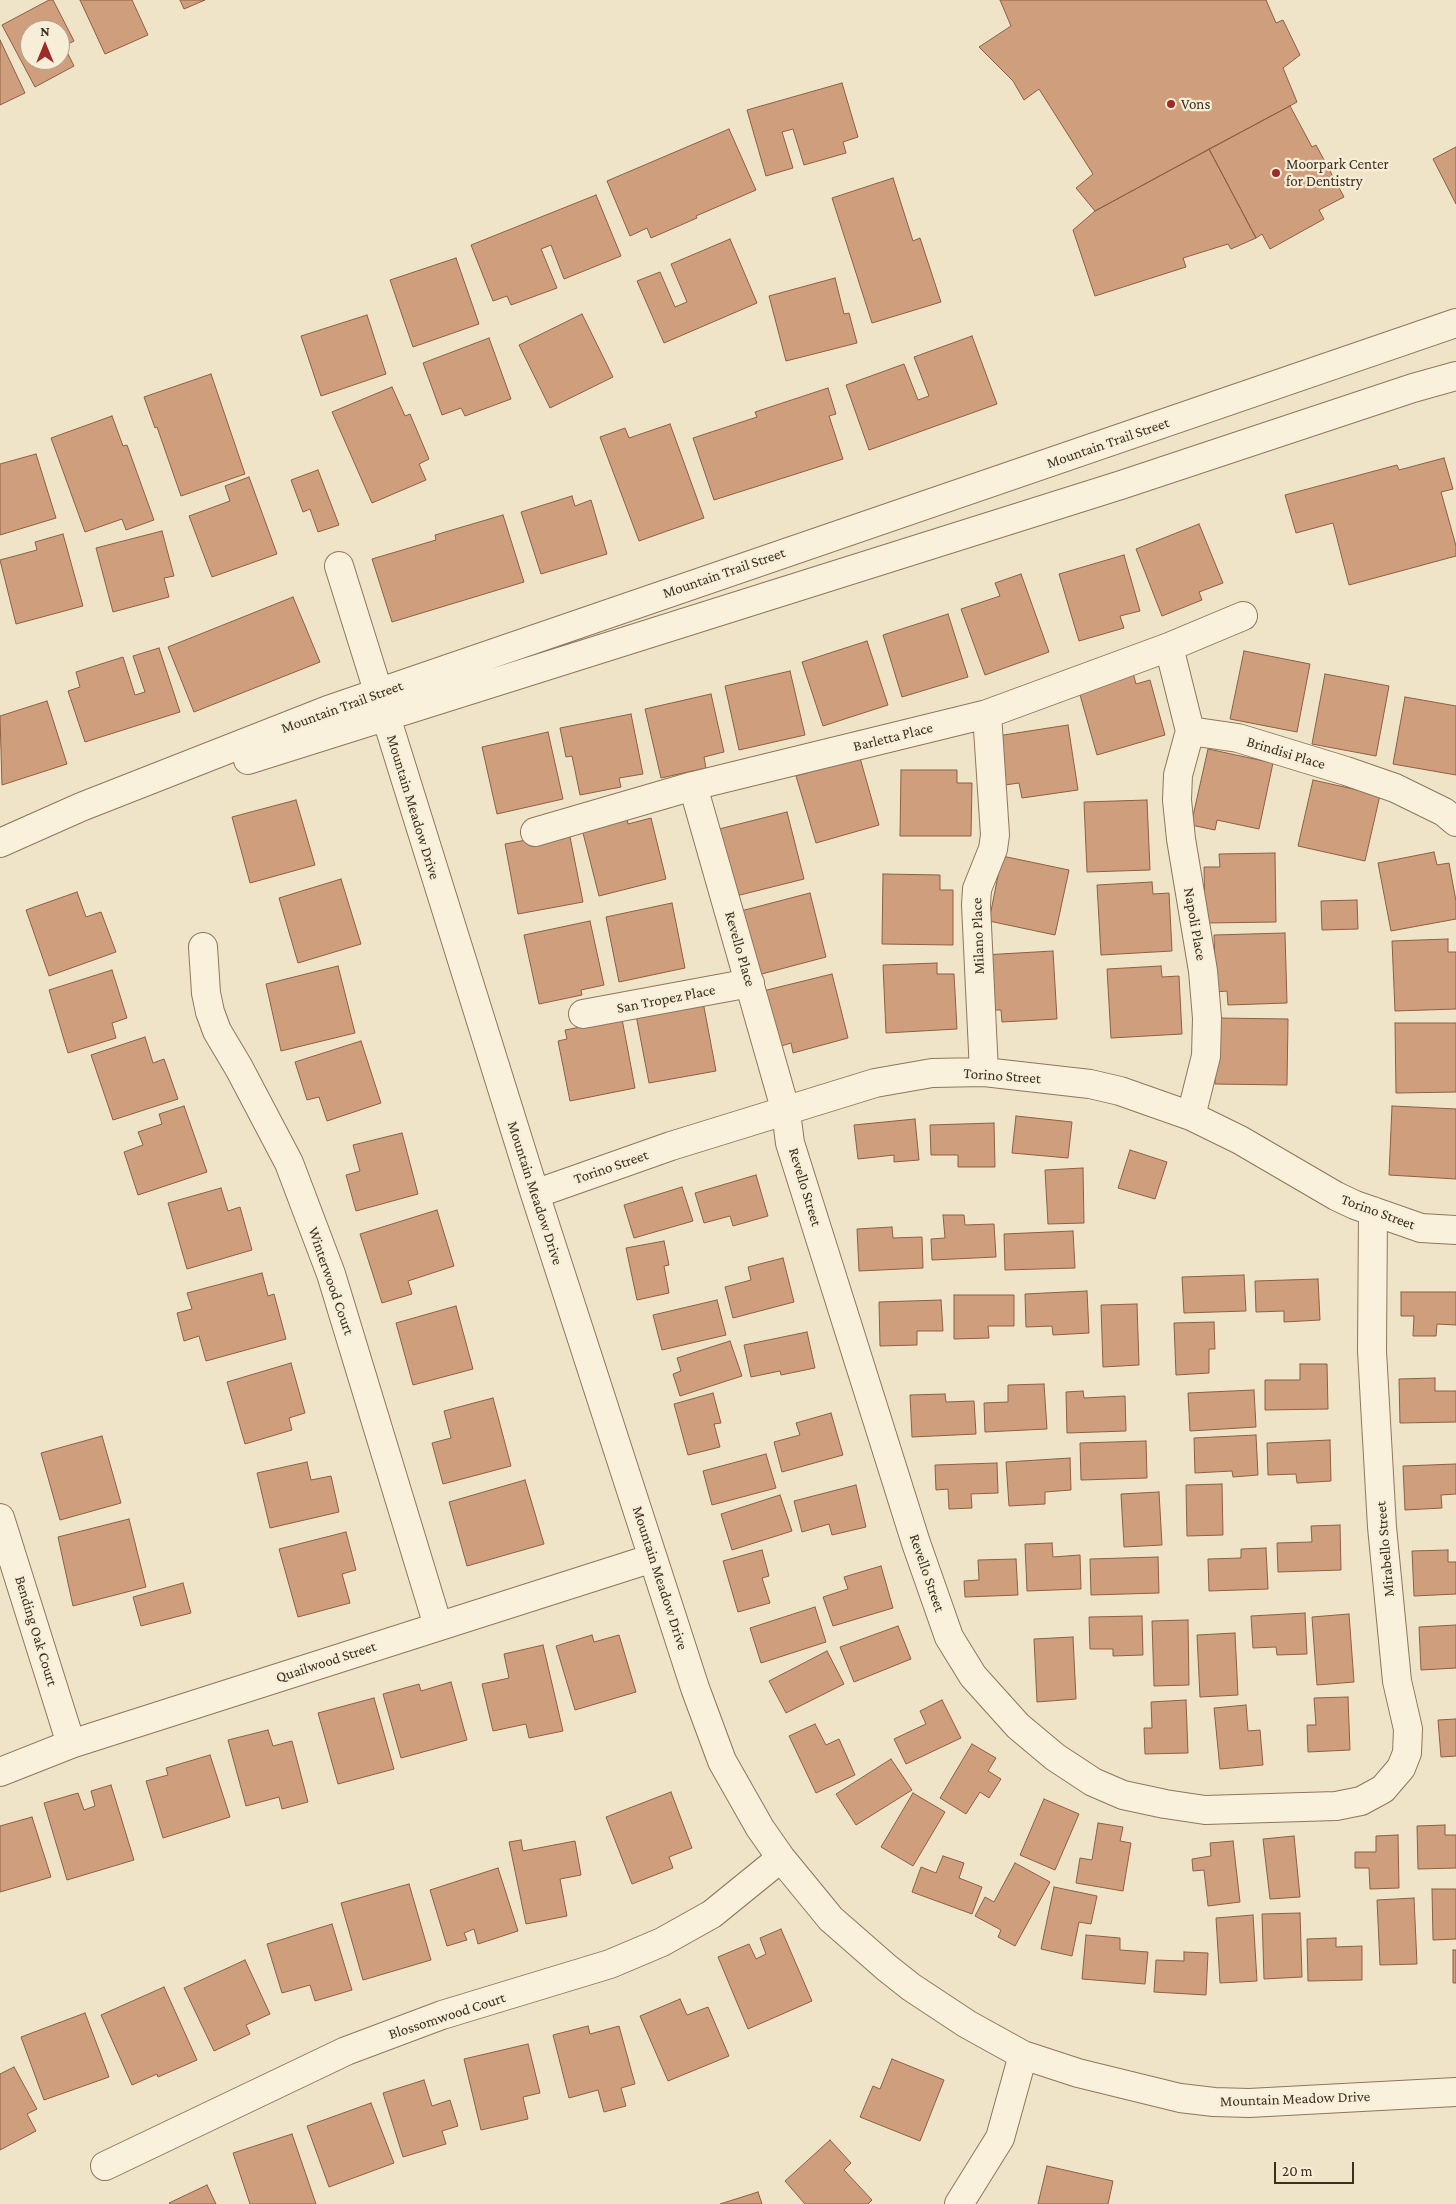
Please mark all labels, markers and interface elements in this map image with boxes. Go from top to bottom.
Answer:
north arrow [20,20,70,70]
text: N [40,23,50,39]
place label: Vons [1181,95,1210,113]
marker: Vons [1165,98,1177,110]
place label: Moorpark Center for Dentistry [1286,155,1389,190]
marker: Moorpark Center for Dentistry [1270,167,1282,179]
street label: Mountain Trail Street [1044,414,1172,472]
street label: Mountain Trail Street [660,544,788,602]
street label: Mountain Trail Street [279,677,405,737]
street label: Barletta Place [851,718,935,756]
street label: Mountain Meadow Drive [382,733,444,881]
street label: Brindisi Place [1245,733,1327,773]
street label: Napoli Place [1180,886,1210,962]
street label: Milano Place [968,897,988,975]
street label: Revello Place [721,909,759,989]
street label: San Tropez Place [615,981,717,1017]
street label: Torino Street [963,1064,1041,1088]
street label: Mountain Meadow Drive [503,1119,567,1267]
street label: Revello Street [785,1145,825,1229]
street label: Torino Street [571,1146,651,1188]
street label: Torino Street [1338,1190,1418,1234]
street label: Winterwood Court [304,1225,358,1337]
street label: Mirabello Street [1372,1500,1398,1598]
street label: Mountain Meadow Drive [628,1504,692,1652]
street label: Revello Street [905,1532,949,1614]
street label: Bending Oak Court [11,1574,61,1688]
street label: Quailwood Street [274,1637,378,1687]
street label: Blossomwood Court [386,1989,508,2043]
street label: Mountain Meadow Drive [1220,2087,1370,2111]
scale bar [1276,2152,1356,2184]
text: 20 m [1282,2163,1313,2179]

